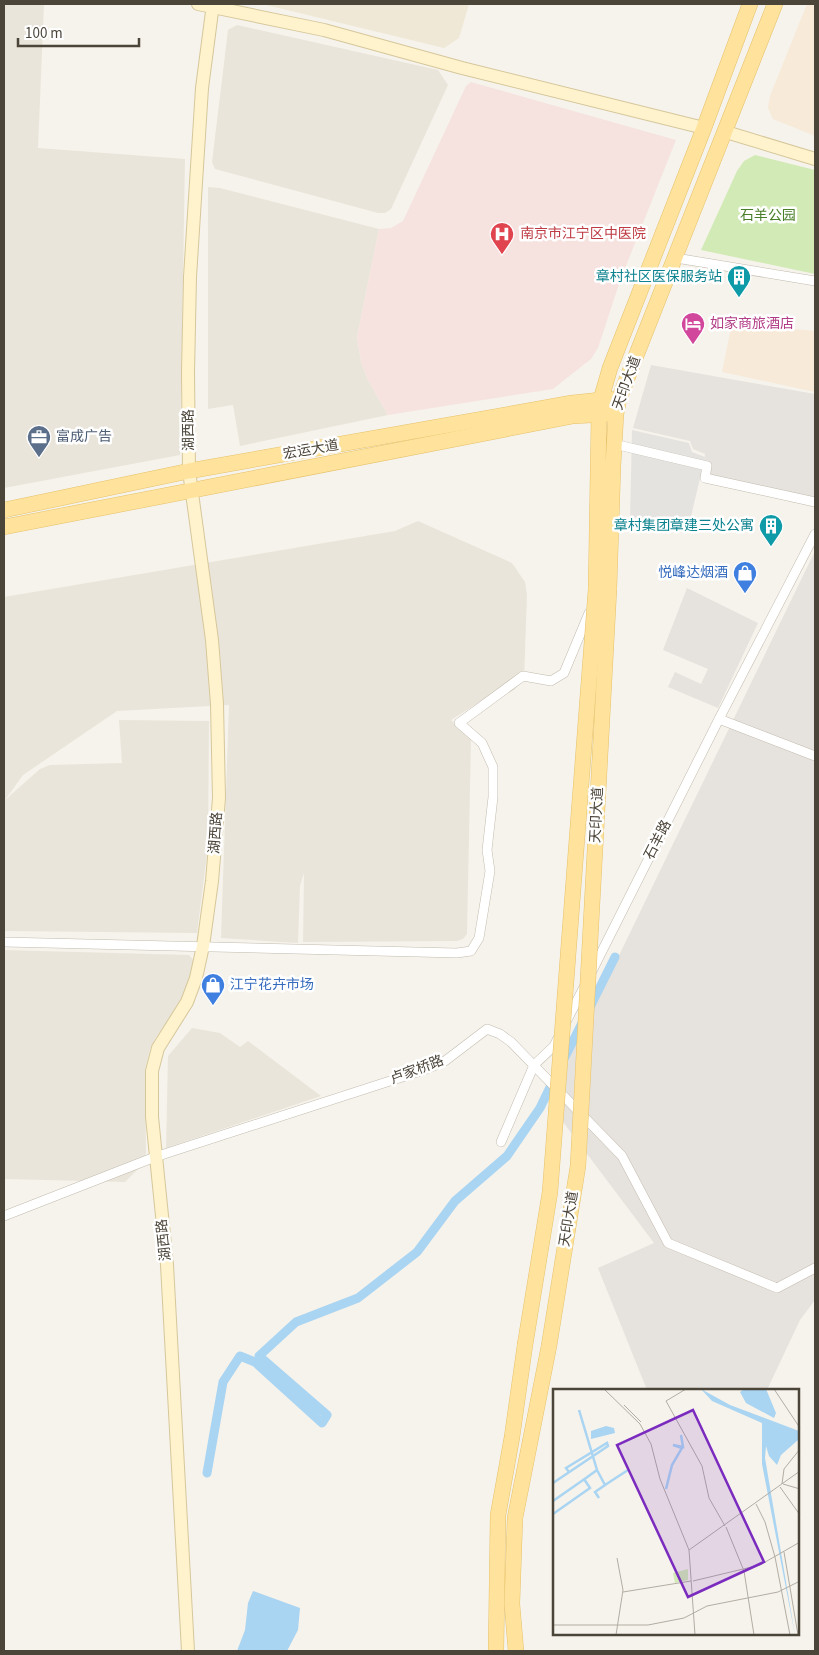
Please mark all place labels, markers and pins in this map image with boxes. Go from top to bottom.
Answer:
hospital icon: 南京市江宁区中医院 [489,221,515,255]
place label: 南京市江宁区中医院 [520,224,646,244]
building icon: 章村社区医保服务站 [726,264,752,298]
place label: 章村社区医保服务站 [596,267,722,287]
hotel icon: 如家商旅酒店 [680,311,706,345]
place label: 如家商旅酒店 [710,314,794,334]
office icon: 富成广告 [26,424,52,458]
place label: 富成广告 [56,427,112,447]
building icon: 章村集团章建三处公寓 [758,513,784,547]
place label: 章村集团章建三处公寓 [614,516,754,536]
shop icon: 悦峰达烟酒 [732,560,758,594]
place label: 悦峰达烟酒 [658,563,728,583]
shop icon: 江宁花卉市场 [200,972,226,1006]
place label: 江宁花卉市场 [230,975,314,995]

